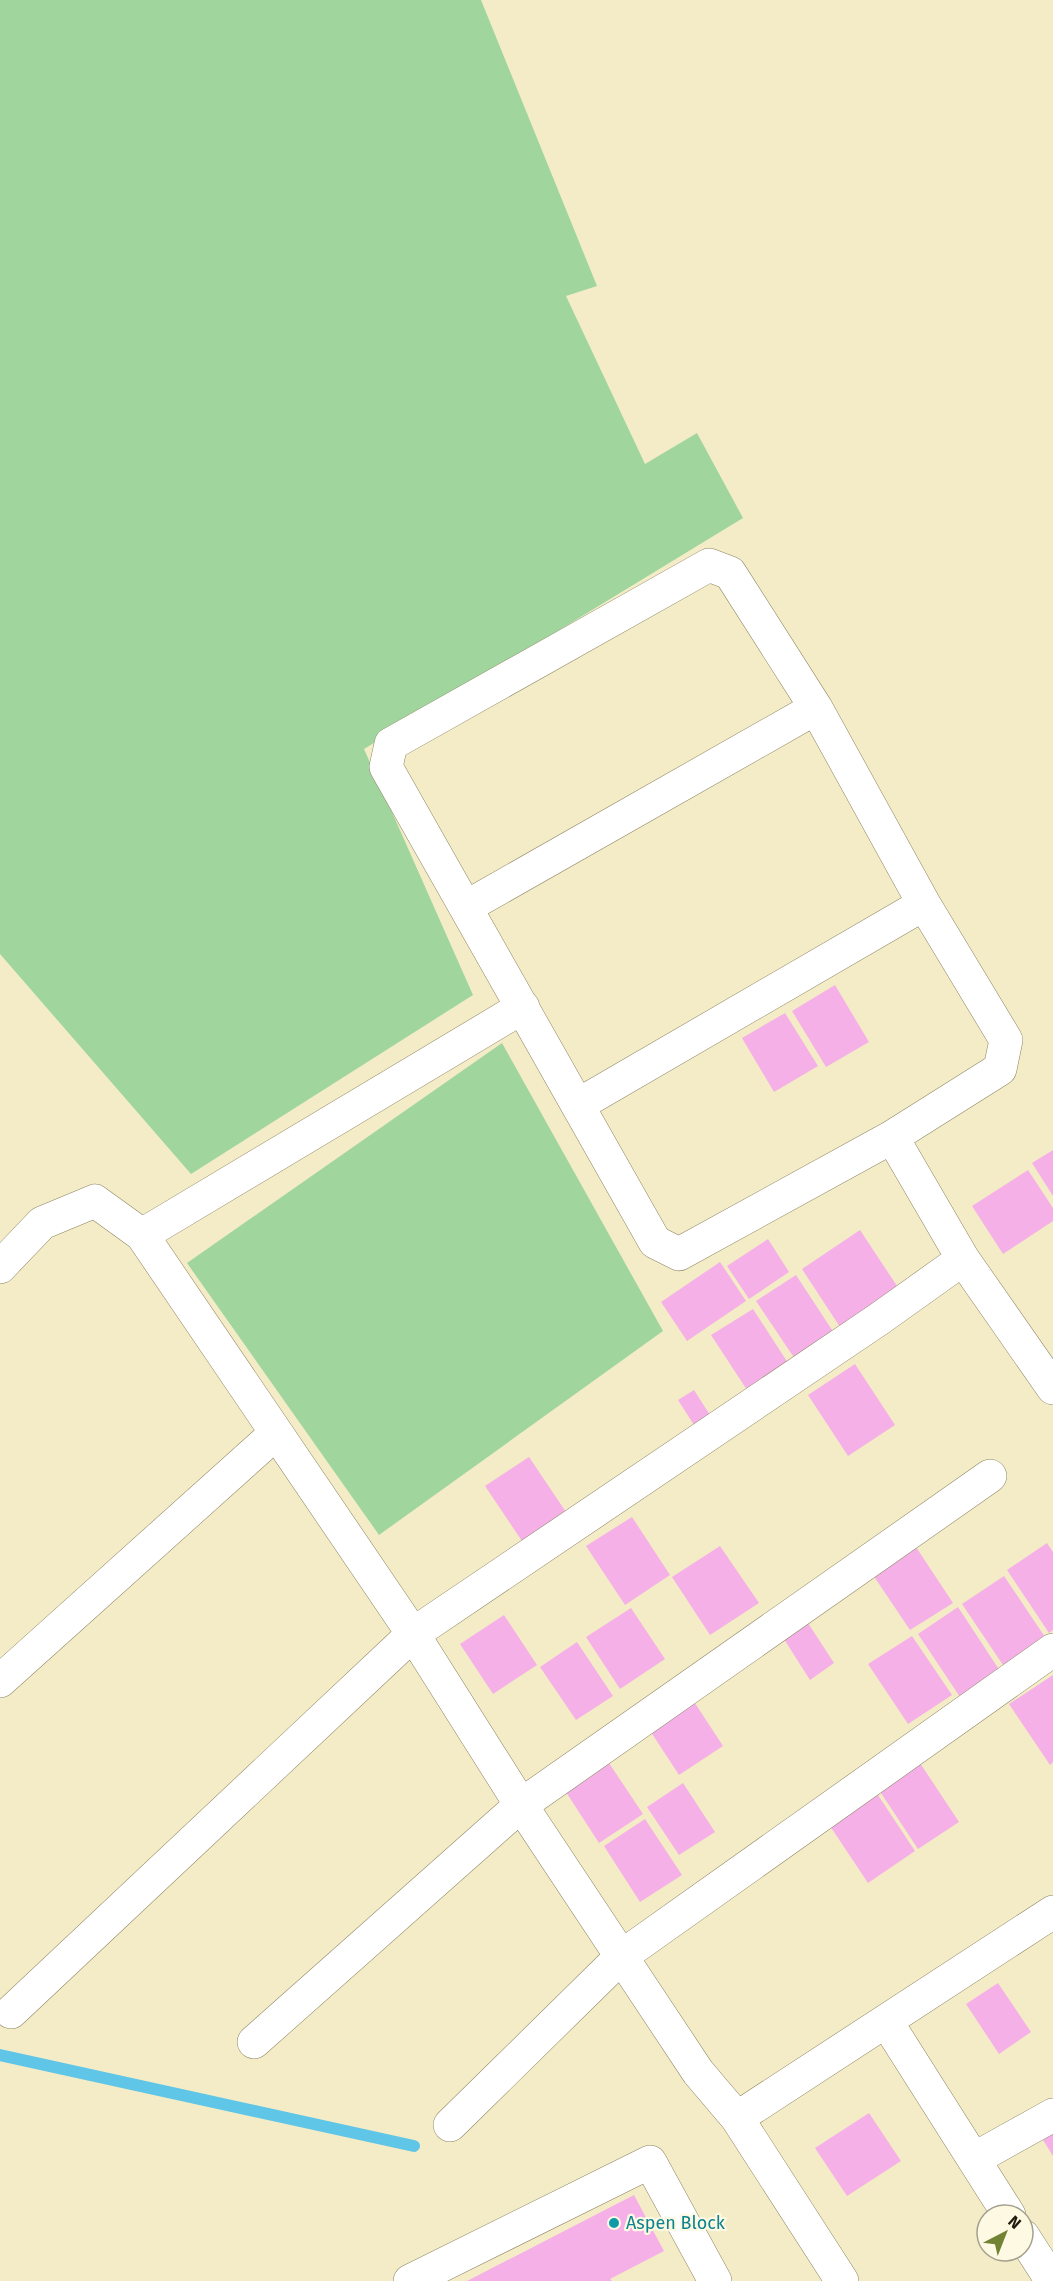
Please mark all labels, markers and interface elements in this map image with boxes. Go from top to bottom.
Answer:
north arrow [975,2203,1035,2263]
place label: Aspen Block [626,2212,726,2234]
text: N [1004,2212,1025,2233]
marker: Aspen Block [607,2216,621,2230]

